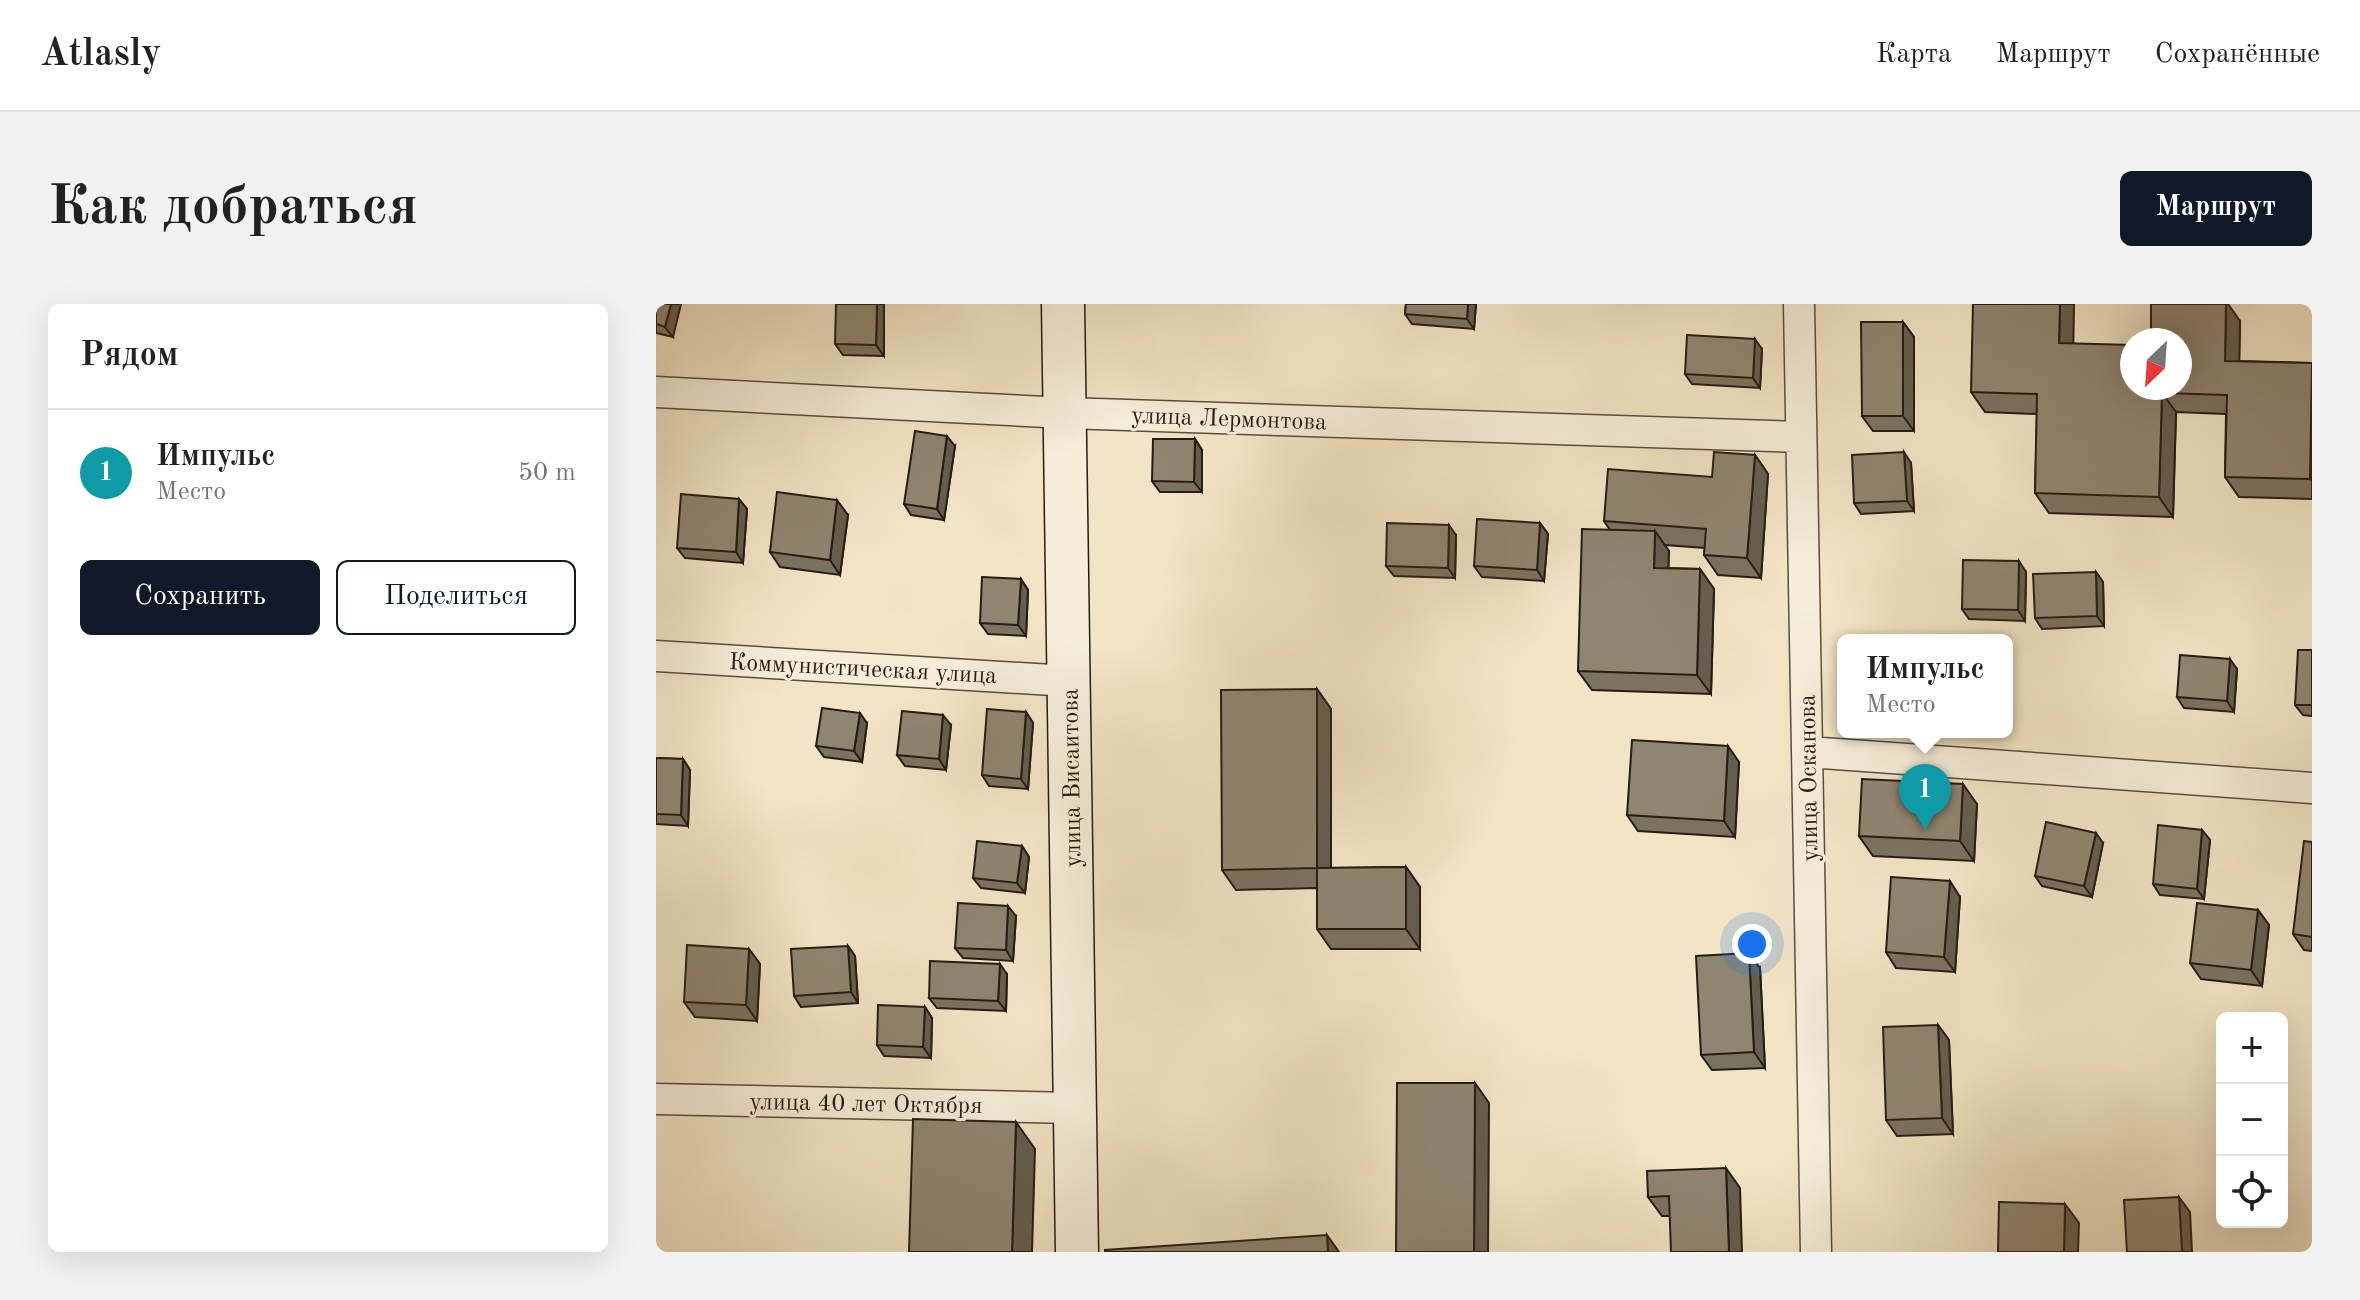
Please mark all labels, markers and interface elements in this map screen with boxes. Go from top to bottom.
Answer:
text: Atlasly [40,36,161,74]
text: Карта [1876,41,1952,69]
text: Маршрут [1996,41,2111,69]
text: Сохранённые [2155,41,2320,69]
button: Маршрут [2120,171,2312,246]
text: Как добраться [48,180,418,236]
north arrow [2120,328,2192,400]
text: Рядом [80,339,179,373]
street label: улица Лермонтова [1131,405,1327,435]
text: Импульс [156,442,275,472]
text: 1 [98,460,114,486]
text: 50 m [518,460,576,486]
text: Место [156,479,226,505]
button: Сохранить [80,560,320,635]
button: Поделиться [336,560,576,635]
popup [1837,634,2013,738]
street label: Коммунистическая улица [728,651,998,689]
text: Импульс [1865,655,1985,685]
street label: улица Висаитова [1059,688,1087,868]
text: Место [1865,692,1936,718]
street label: улица Осканова [1797,694,1823,862]
pin: 1 [1899,764,1951,830]
your location [1732,924,1772,964]
map controls [2216,1012,2288,1228]
button: + [2216,1012,2288,1084]
button: − [2216,1084,2288,1156]
street label: улица 40 лет Октября [749,1091,983,1119]
button: locate [2216,1156,2288,1228]

